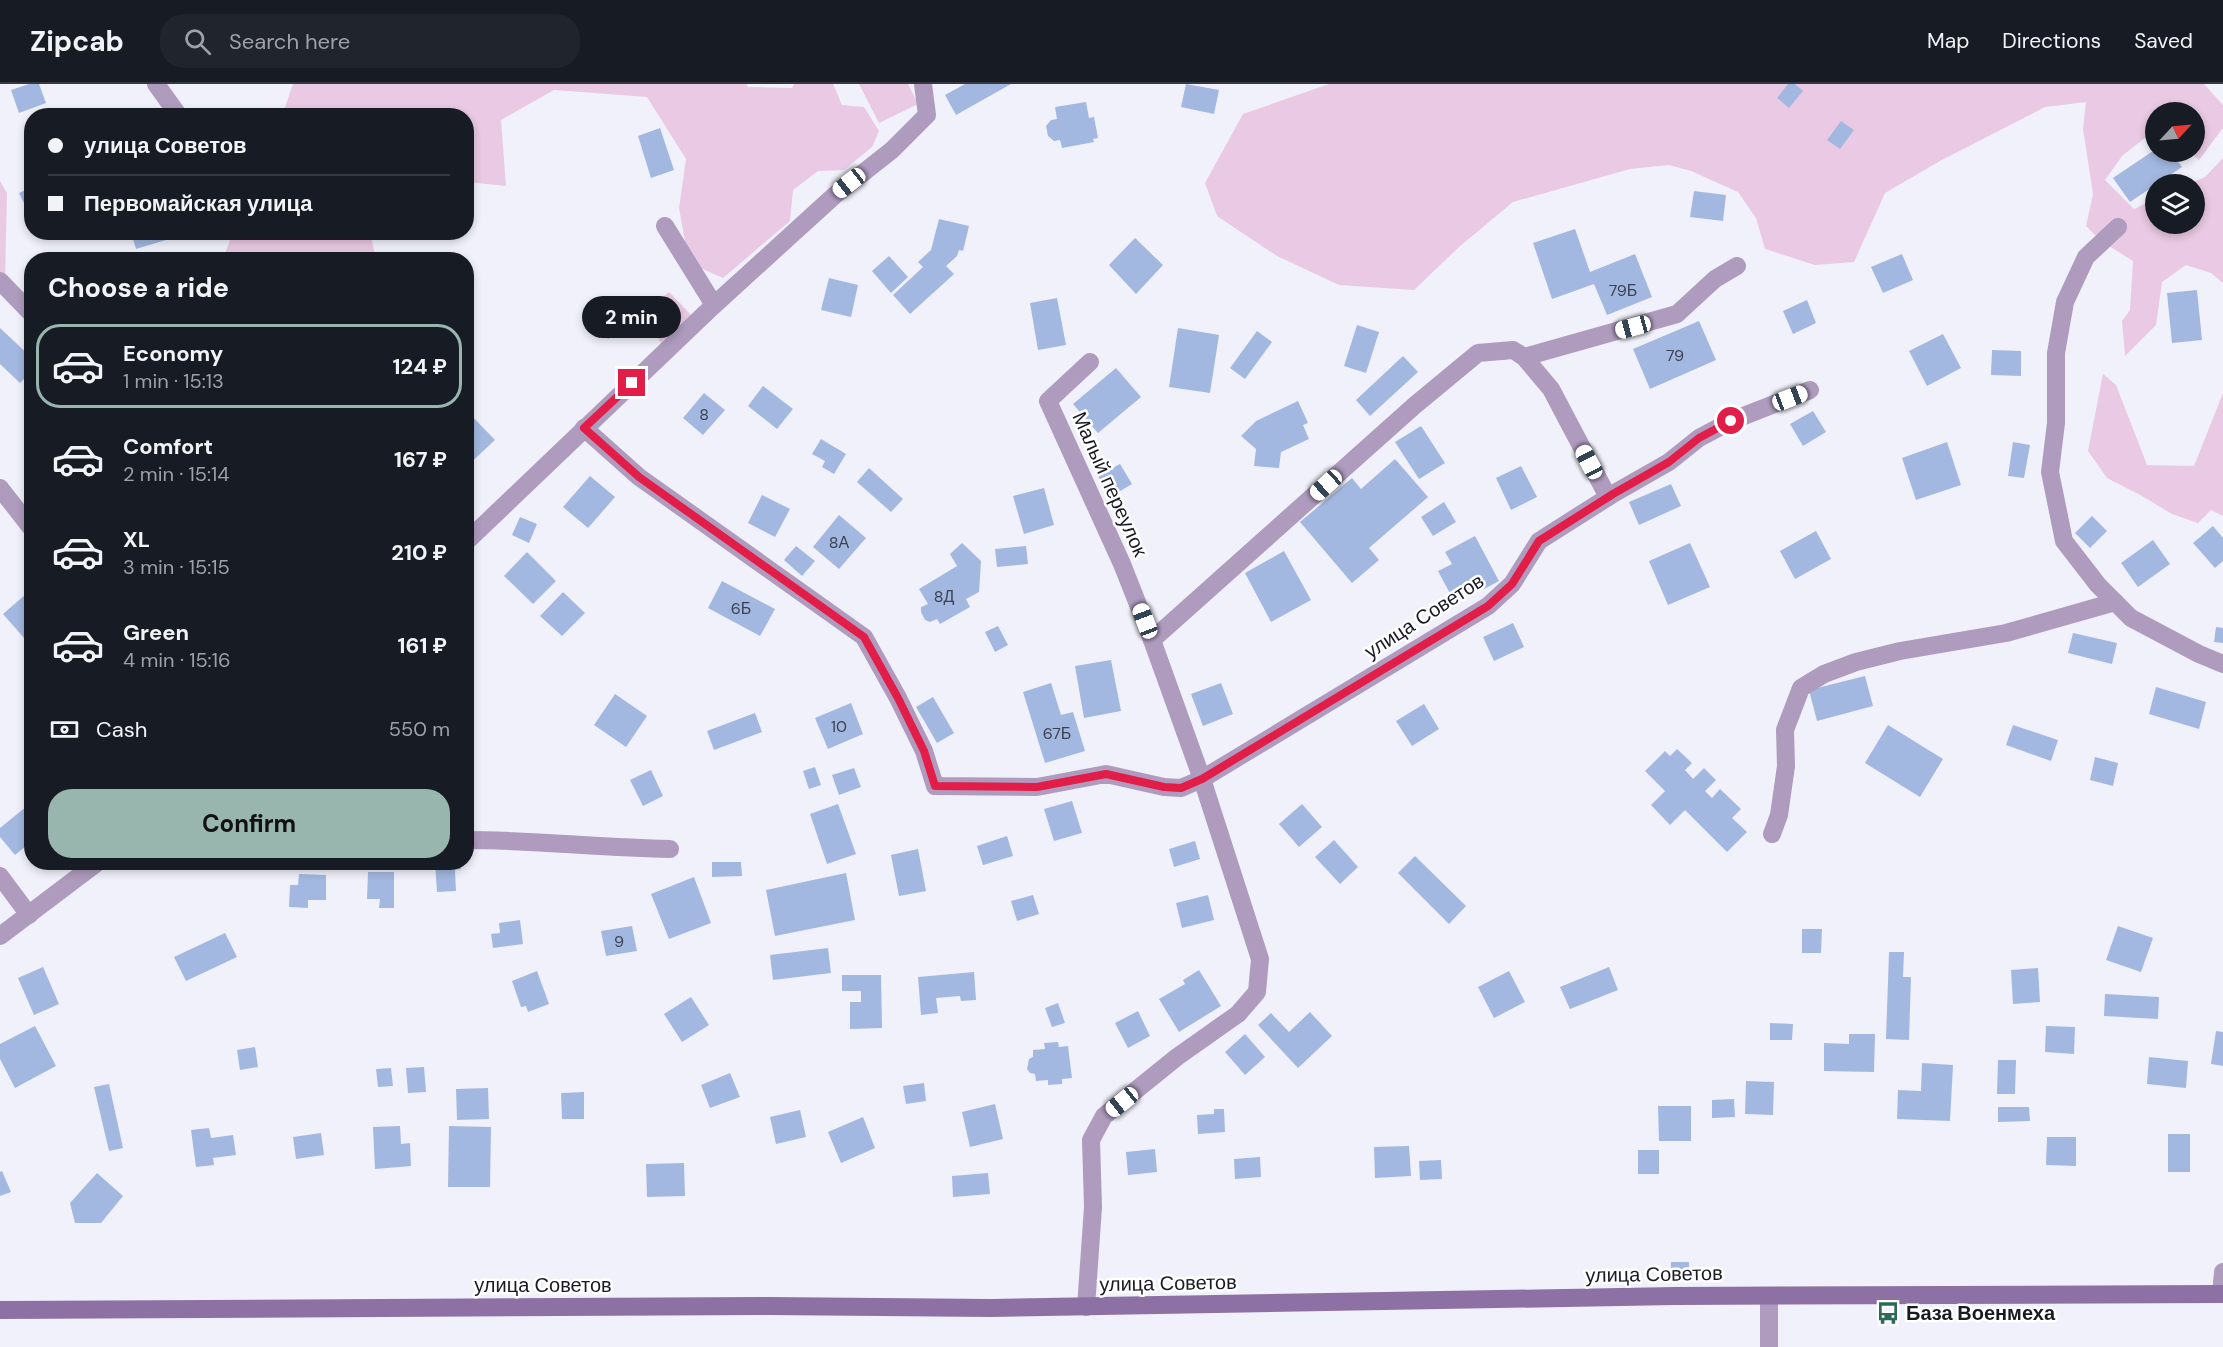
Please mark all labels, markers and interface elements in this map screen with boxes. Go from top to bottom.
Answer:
search box [160,14,580,68]
text: Zipcab [30,23,124,60]
icon: search [181,25,214,58]
text: Search here [229,27,350,56]
text: Map [1927,27,1969,55]
text: Directions [2002,27,2101,55]
text: Saved [2134,27,2193,55]
north arrow [2145,102,2205,162]
map controls [2145,102,2205,234]
text: улица Советов [84,131,247,160]
car [829,165,869,201]
button: layers [2145,174,2205,234]
text: Первомайская улица [84,189,313,218]
text: Choose a ride [48,270,229,305]
house number: 79Б [1609,280,1637,301]
callout: 2 min [582,296,682,338]
text: 2 min [605,304,658,330]
car [1613,314,1653,340]
icon: car [51,339,105,393]
text: Economy [123,339,223,368]
house number: 79 [1666,345,1684,366]
text: 124 ₽ [393,352,447,381]
text: 1 min · 15:13 [123,368,224,394]
route end [618,369,645,396]
car [1770,383,1810,413]
house number: 8 [699,404,709,425]
route start [1717,407,1744,434]
street label: Малый переулок [1066,408,1154,561]
icon: car [51,432,105,486]
text: Comfort [123,432,213,461]
car [1573,442,1605,482]
text: 167 ₽ [394,445,447,474]
text: 2 min · 15:14 [123,461,229,487]
car [1307,466,1345,504]
icon: car [51,525,105,579]
text: XL [123,525,150,554]
house number: 8А [829,532,850,553]
text: 210 ₽ [391,538,447,567]
text: 3 min · 15:15 [123,554,230,580]
street label: улица Советов [1359,568,1489,664]
house number: 8Д [934,586,954,607]
house number: 6Б [731,598,751,619]
car [1130,601,1160,641]
icon: car [51,618,105,672]
text: Green [123,618,189,647]
text: 161 ₽ [397,631,447,660]
text: 4 min · 15:16 [123,647,230,673]
icon: cash [48,713,81,746]
text: Cash [96,715,147,744]
text: 550 m [389,716,450,742]
house number: 10 [831,716,847,737]
house number: 67Б [1043,723,1071,744]
button: Confirm [48,789,450,858]
house number: 9 [614,931,624,952]
car [1102,1084,1142,1120]
street label: улица Советов [1585,1260,1723,1288]
street label: улица Советов [1099,1269,1237,1297]
street label: улица Советов [474,1272,612,1298]
bus stop icon: База Военмеха [1875,1300,1901,1326]
place label: База Военмеха [1906,1300,2056,1326]

